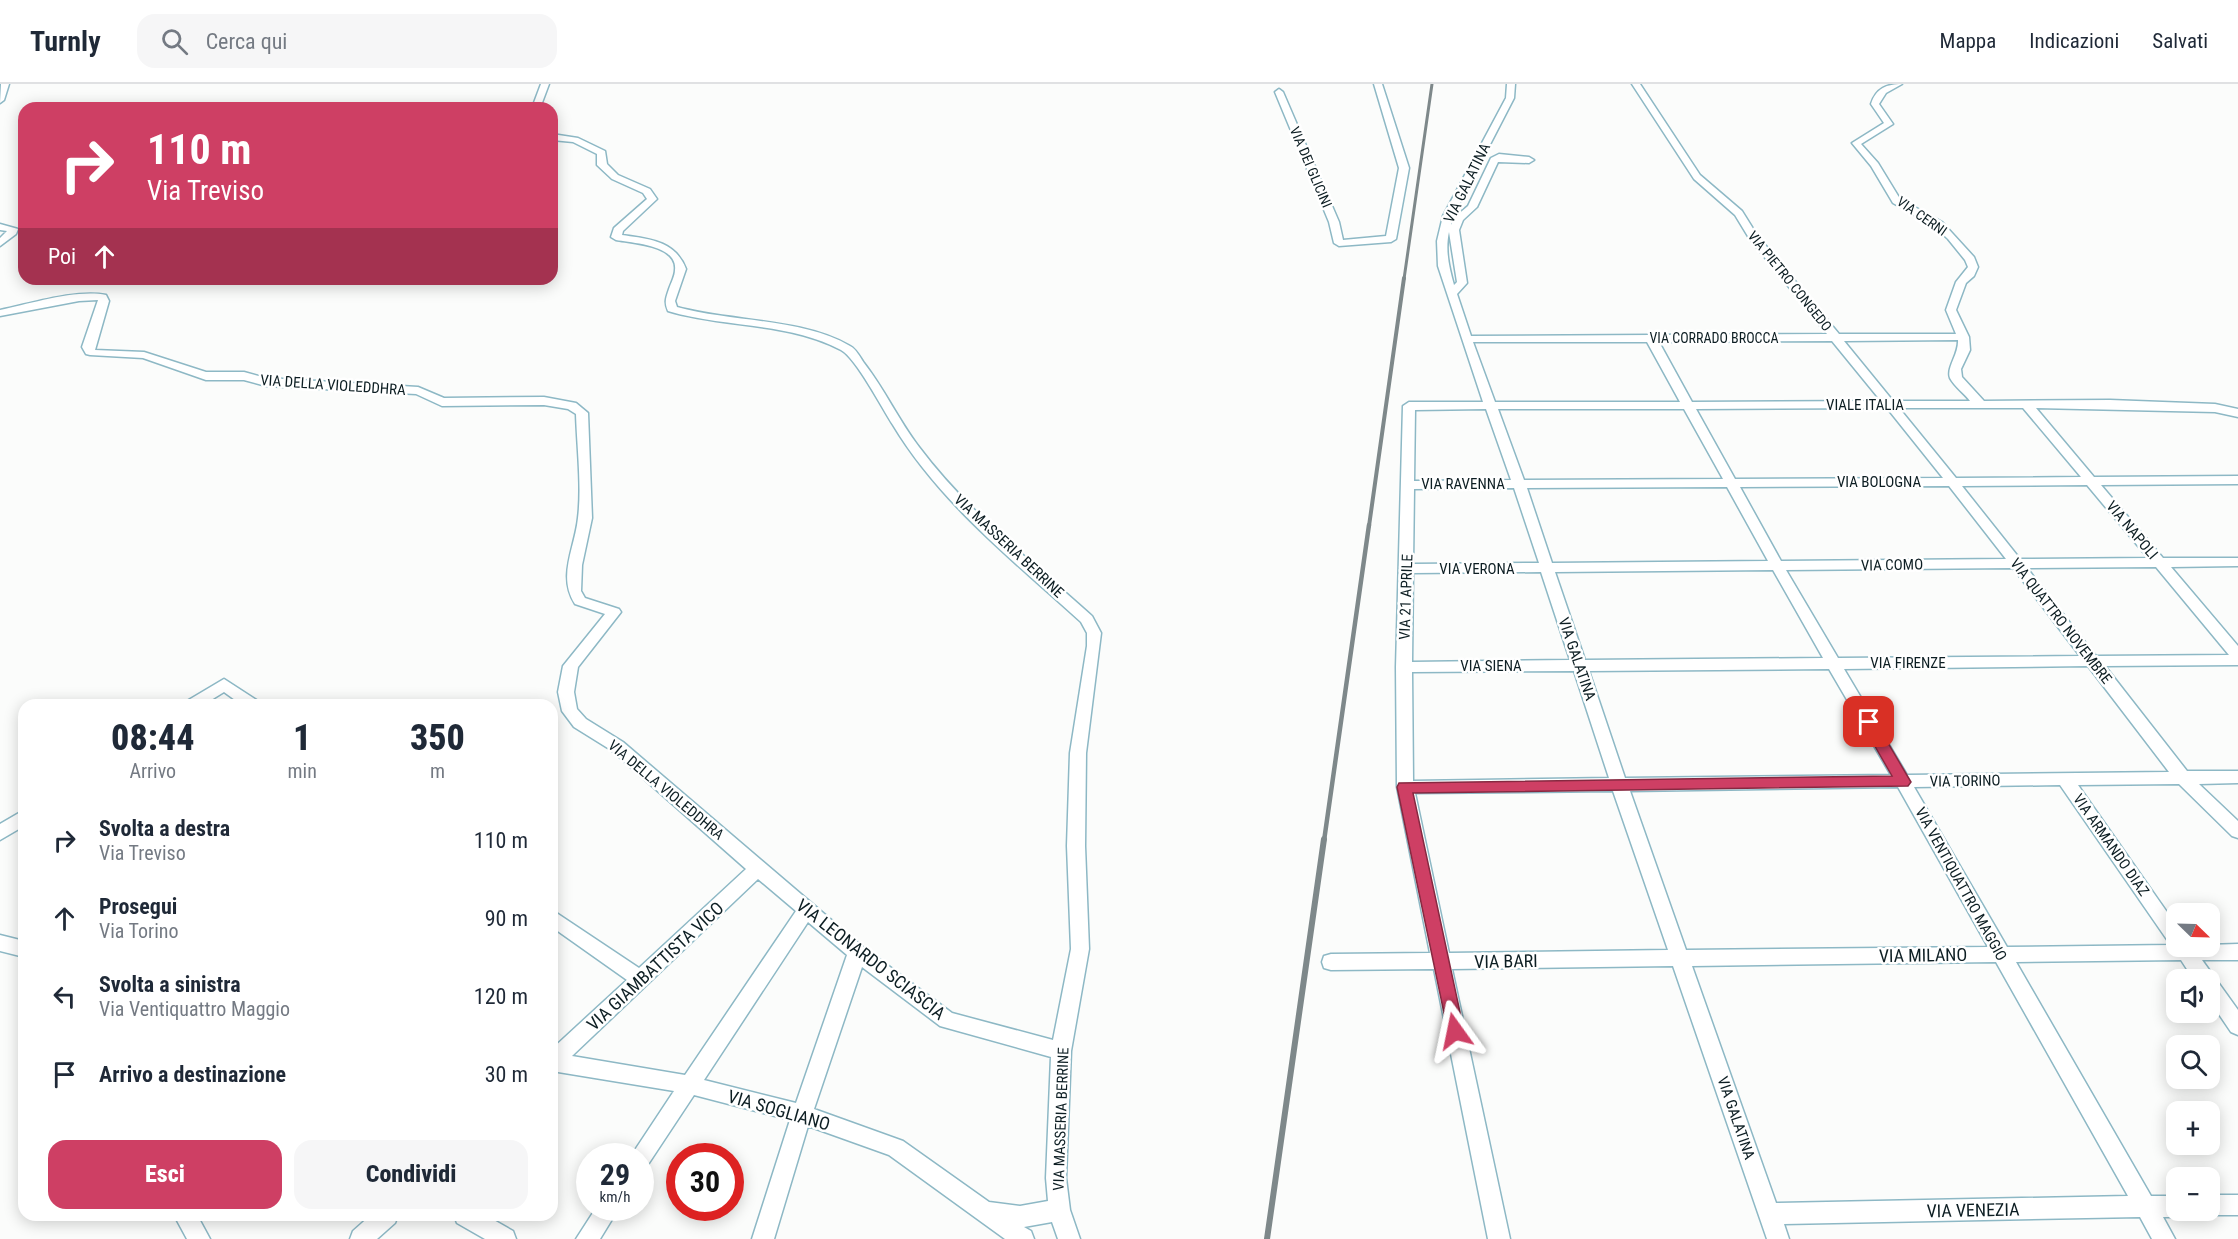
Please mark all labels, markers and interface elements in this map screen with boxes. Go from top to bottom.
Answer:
search box [137,14,557,68]
text: Turnly [30,25,101,58]
icon: search [158,25,191,58]
text: Cerca qui [206,29,287,54]
text: Mappa [1940,29,1996,53]
text: Indicazioni [2029,29,2119,53]
text: Salvati [2152,29,2208,53]
street label: VIA DEI GLICINI [1287,124,1335,210]
text: 110 m [147,125,252,174]
icon: right [48,126,126,204]
street label: VIA GALATINA [1440,140,1494,226]
text: Via Treviso [147,175,264,207]
street label: VIA CERNI [1894,193,1950,239]
street label: VIA PIETRO CONGEDO [1745,228,1835,334]
icon: ahead [88,240,121,273]
text: Poi [48,244,76,269]
street label: VIA CORRADO BROCCA [1649,330,1779,346]
street label: VIA DELLA VIOLEDDHRA [260,371,407,399]
street label: VIALE ITALIA [1826,396,1904,414]
street label: VIA BOLOGNA [1837,473,1921,491]
street label: VIA RAVENNA [1421,475,1505,493]
street label: VIA MASSERIA BERRINE [950,490,1068,602]
street label: VIA NAPOLI [2102,497,2162,563]
street label: VIA 21 APRILE [1396,554,1416,640]
street label: VIA COMO [1861,555,1923,575]
street label: VIA QUATTRO NOVEMBRE [2006,555,2116,687]
street label: VIA VERONA [1439,560,1515,578]
street label: VIA GALATINA [1554,615,1600,703]
street label: VIA FIRENZE [1870,654,1946,672]
street label: VIA SIENA [1460,657,1522,675]
pin [1843,696,1894,747]
icon: arrive [1852,705,1885,738]
text: 08:44 [111,717,194,759]
text: 1 [293,717,311,759]
text: 350 [410,717,465,759]
street label: VIA DELLA VIOLEDDHRA [604,736,728,844]
text: Arrivo [129,759,176,783]
text: min [288,759,317,783]
text: m [430,759,445,783]
street label: VIA TORINO [1929,771,2001,791]
street label: VIA ARMANDO DIAZ [2069,791,2153,900]
street label: VIA VENTIQUATTRO MAGGIO [1911,804,2011,964]
text: Svolta a destra [99,816,230,841]
icon: right [48,824,81,857]
text: 110 m [474,828,528,853]
text: Via Treviso [99,841,186,865]
text: Prosegui [99,894,177,919]
street label: VIA LEONARDO SCIASCIA [792,894,950,1024]
street label: VIA GIAMBATTISTA VICO [582,897,728,1035]
icon: ahead [48,902,81,935]
north arrow [2166,903,2220,957]
map controls [2166,903,2220,1221]
text: 90 m [485,906,528,931]
text: Via Torino [99,919,178,943]
street label: VIA MILANO [1879,944,1967,966]
street label: VIA BARI [1474,950,1538,972]
button: sound [2166,969,2220,1023]
text: Svolta a sinistra [99,972,241,997]
icon: left [48,980,81,1013]
text: 120 m [474,984,528,1009]
text: Via Ventiquattro Maggio [99,997,290,1021]
position arrow [1423,999,1487,1063]
button: search [2166,1035,2220,1089]
street label: VIA MASSERIA BERRINE [1050,1047,1072,1191]
icon: arrive [48,1058,81,1091]
text: Arrivo a destinazione [99,1062,286,1087]
text: 30 m [485,1062,528,1087]
street label: VIA GALATINA [1713,1074,1759,1162]
street label: VIA SOGLIANO [725,1085,833,1135]
button: + [2166,1101,2220,1155]
button: Esci [48,1140,282,1209]
button: Condividi [294,1140,528,1209]
speed limit sign: 30 [666,1143,744,1221]
text: 29 [600,1157,630,1192]
button: − [2166,1167,2220,1221]
text: km/h [600,1188,630,1206]
street label: VIA VENEZIA [1926,1199,2020,1221]

